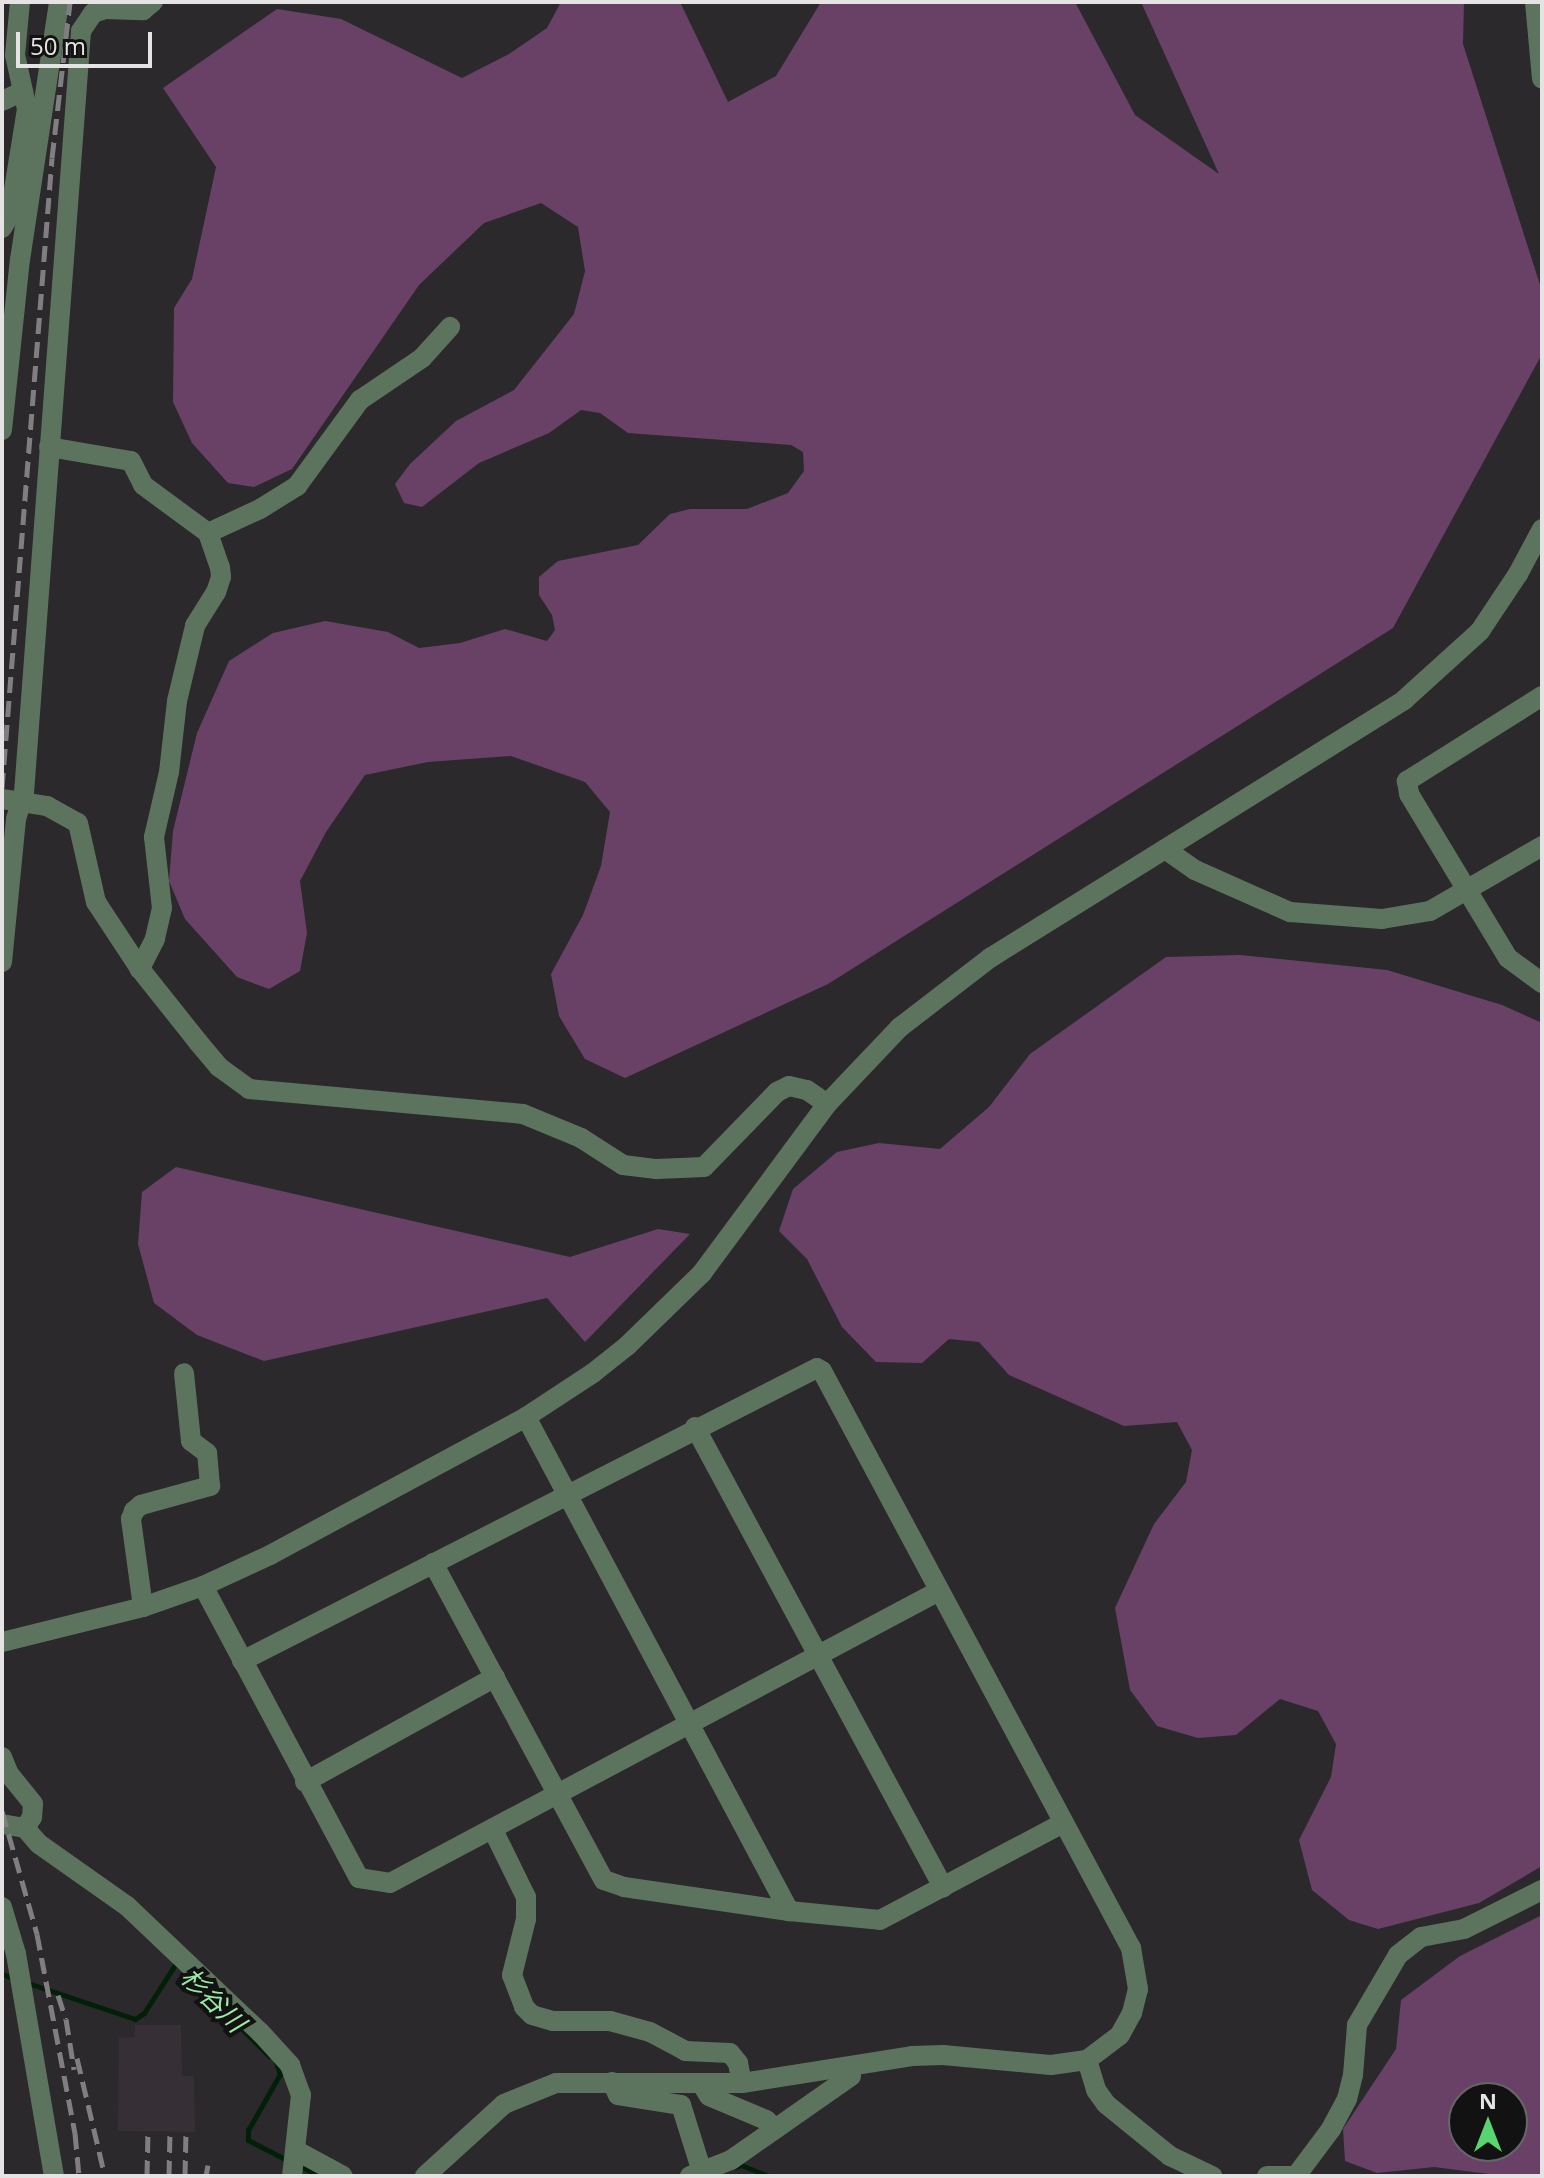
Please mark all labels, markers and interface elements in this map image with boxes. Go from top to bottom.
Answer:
scale bar [20,16,156,66]
text: 50 m [30,29,86,62]
water label: 杉谷川 [174,1961,252,2039]
north arrow [1448,2082,1528,2162]
text: N [1479,2085,1497,2115]

